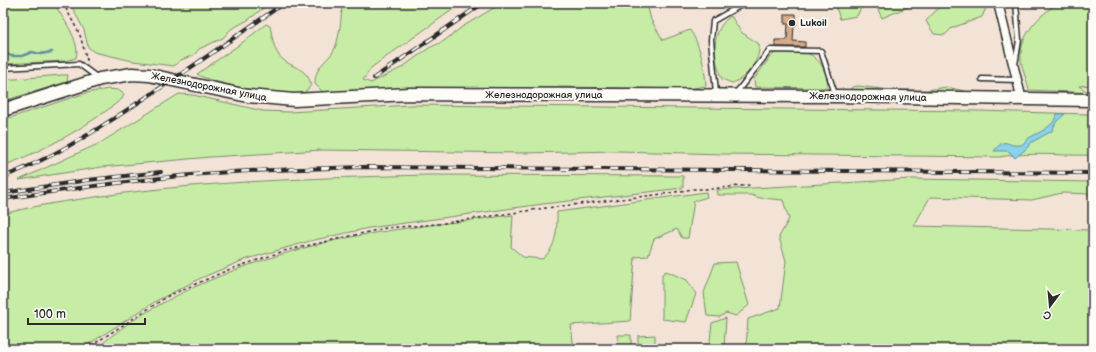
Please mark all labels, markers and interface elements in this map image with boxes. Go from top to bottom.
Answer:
place label: Lukoil [800,17,827,29]
marker: Lukoil [787,18,797,28]
street label: Железнодорожная улица [150,70,268,104]
street label: Железнодорожная улица [485,89,603,101]
street label: Железнодорожная улица [809,90,927,104]
north arrow [1030,286,1070,326]
scale bar [28,300,145,326]
text: 100 m [34,307,66,322]
text: С [1042,308,1053,322]

